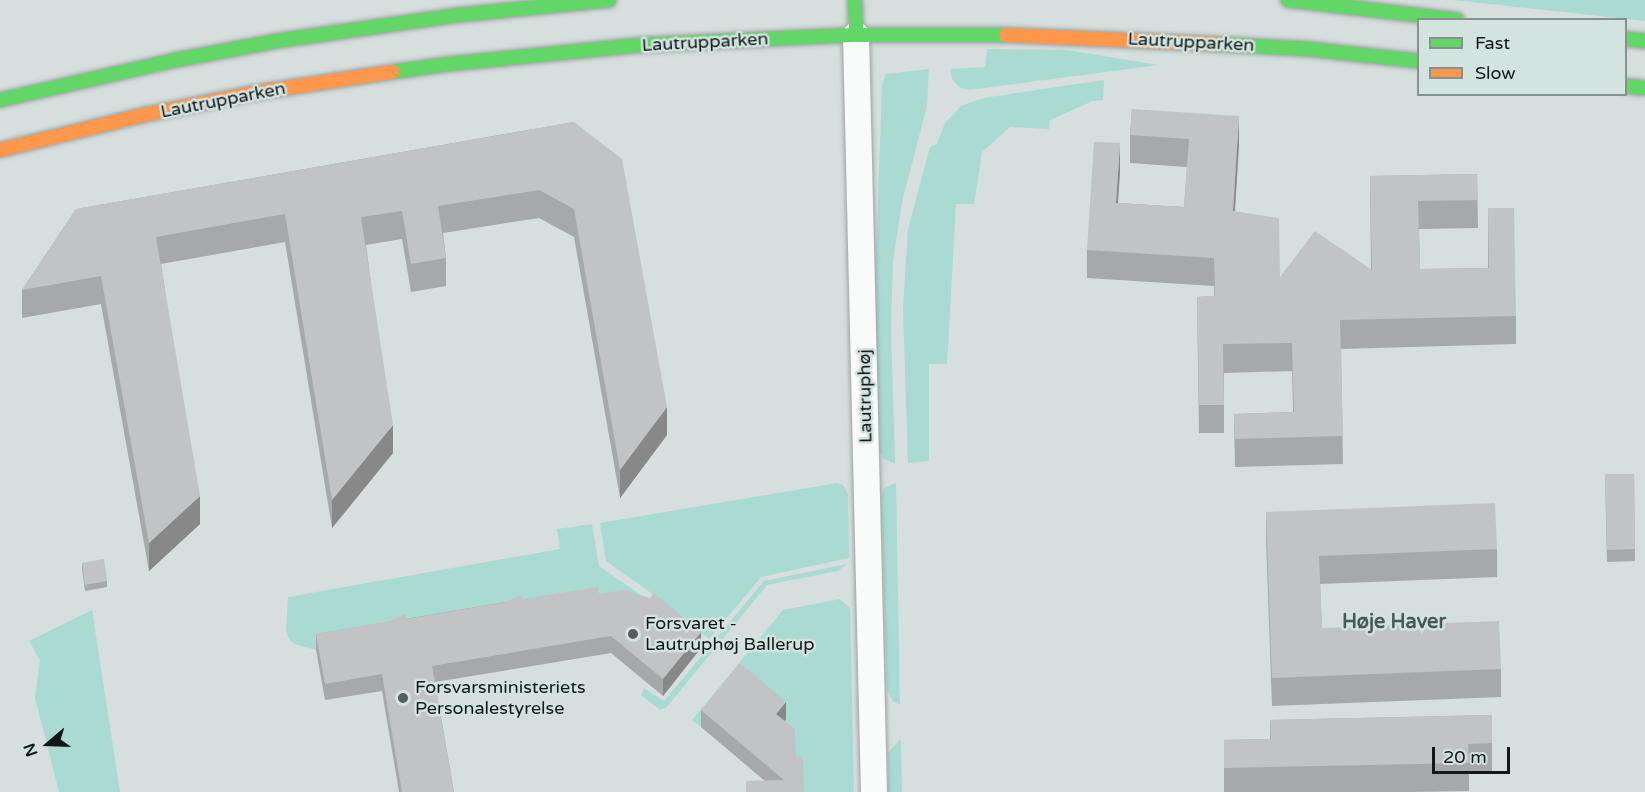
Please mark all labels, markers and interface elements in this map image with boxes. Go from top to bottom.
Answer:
legend [1417,18,1627,96]
street label: Lautrupparken [641,28,769,56]
street label: Lautrupparken [1127,28,1255,56]
text: Fast [1475,32,1510,54]
text: Slow [1475,62,1516,84]
street label: Lautrupparken [159,77,287,123]
street label: Lautruphøj [853,349,877,443]
district label: Høje Haver [1342,610,1446,634]
place label: Forsvaret - Lautruphøj Ballerup [645,613,815,656]
marker: Forsvaret - Lautruphøj Ballerup [626,627,640,641]
place label: Forsvarsministeriets Personalestyrelse [415,677,586,720]
marker: Forsvarsministeriets Personalestyrelse [396,691,410,705]
north arrow [18,714,78,774]
scale bar [1435,735,1513,773]
text: N [19,741,43,759]
text: 20 m [1443,746,1487,768]

